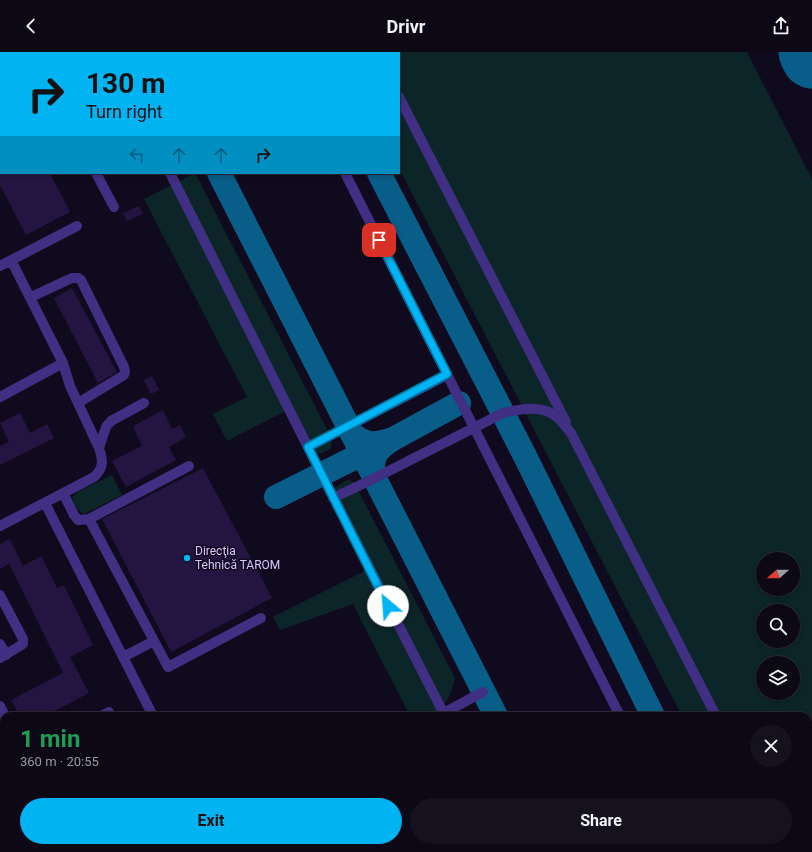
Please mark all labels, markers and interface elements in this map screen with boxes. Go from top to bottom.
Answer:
icon: back [20,15,42,37]
icon: share [770,15,792,37]
text: Drivr [387,16,425,37]
text: 130 m [86,67,165,100]
icon: right [20,68,72,120]
text: Turn right [86,101,163,122]
icon: left [126,144,148,166]
icon: ahead [168,144,190,166]
icon: ahead [210,144,232,166]
icon: right [252,144,274,166]
pin [362,223,396,257]
icon: arrive [368,229,390,251]
place label: Direcţia Tehnică TAROM [195,544,280,572]
north arrow [756,552,800,596]
map controls [756,552,800,700]
marker: Direcţia Tehnică TAROM [182,553,192,563]
position arrow [367,585,409,627]
button: search [756,604,800,648]
button: layers [756,656,800,700]
text: 1 min [20,725,80,753]
button: close [750,725,792,767]
text: 360 m · 20:55 [20,754,99,769]
button: Exit [20,798,402,844]
button: Share [410,798,792,844]

